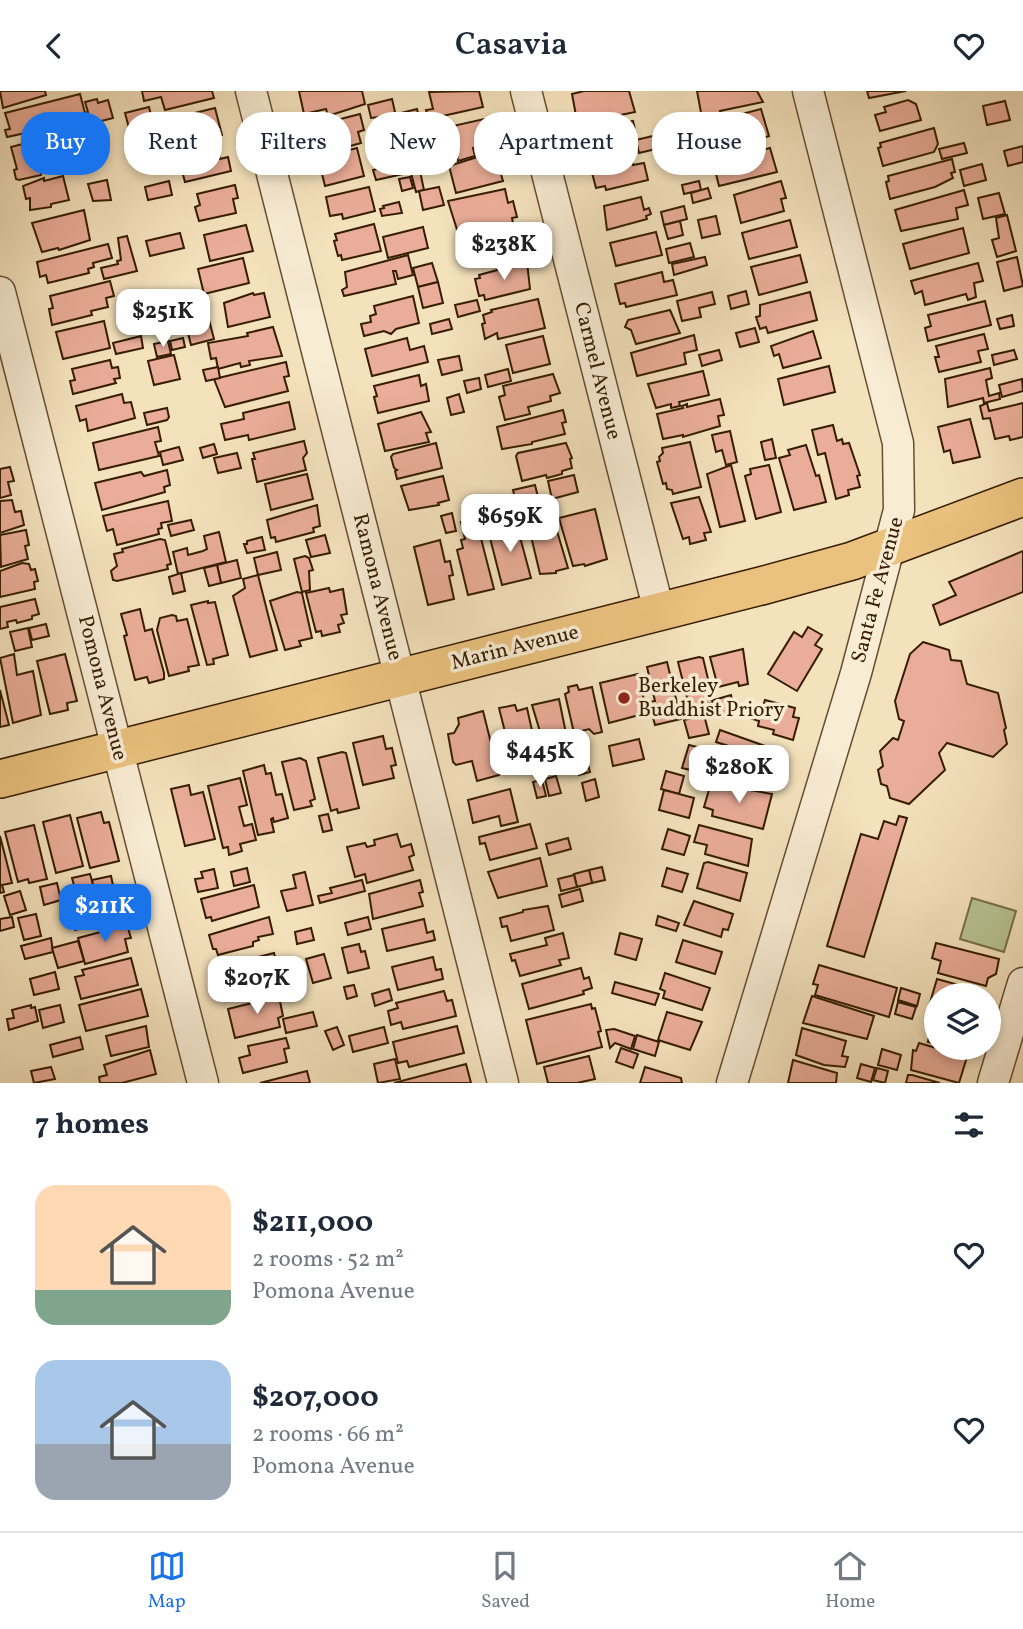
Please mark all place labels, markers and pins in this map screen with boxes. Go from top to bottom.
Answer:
pin: $238K [455,223,553,282]
pin: $251K [114,289,212,349]
pin: $659K [461,495,559,554]
place label: Berkeley Buddhist Priory [638,672,785,725]
marker: Berkeley Buddhist Priory [616,690,632,706]
pin: $445K [491,729,589,789]
pin: $280K [690,745,788,805]
pin: $211K [56,885,154,944]
pin: $207K [208,957,306,1016]

